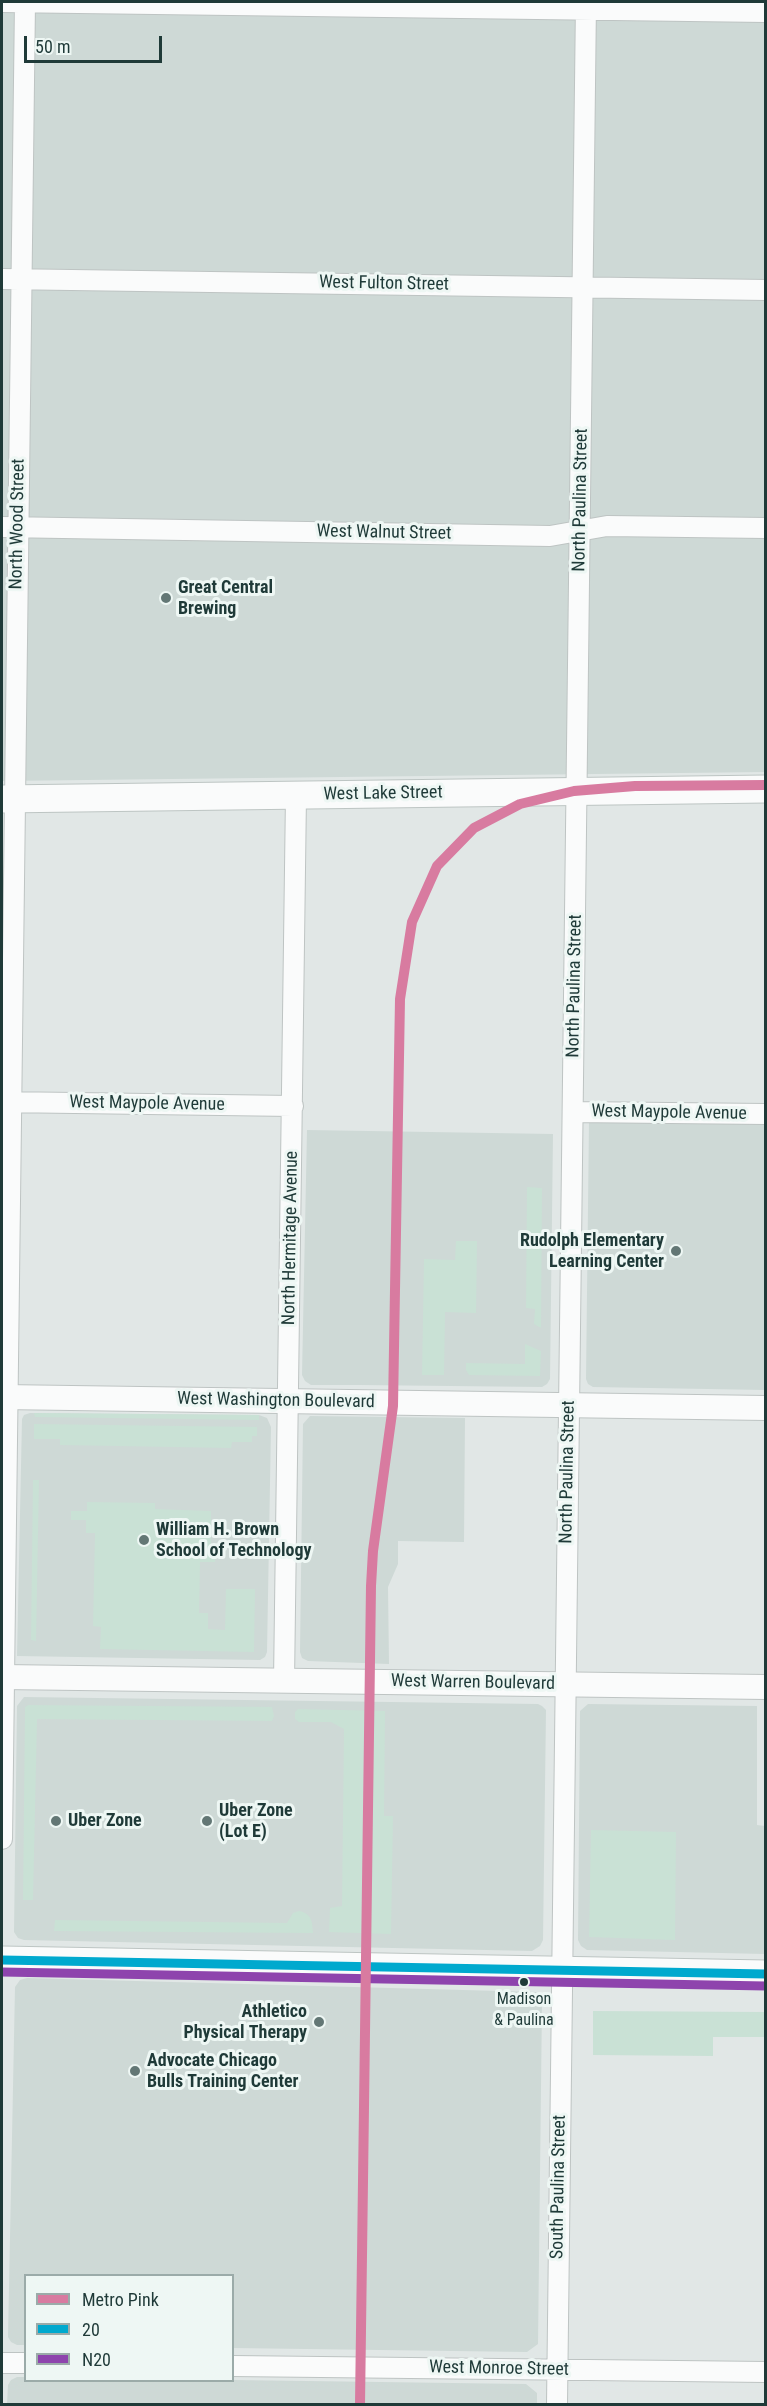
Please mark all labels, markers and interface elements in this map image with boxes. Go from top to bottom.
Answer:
scale bar [27,24,165,62]
text: 50 m [35,36,70,57]
street label: West Fulton Street [319,272,449,296]
street label: North Paulina Street [569,428,593,572]
street label: North Wood Street [6,458,30,590]
street label: West Walnut Street [316,521,452,545]
place label: Great Central Brewing [178,577,273,620]
marker: Great Central Brewing [159,591,173,605]
street label: West Lake Street [323,782,443,806]
street label: North Paulina Street [563,914,587,1058]
street label: West Maypole Avenue [69,1092,225,1116]
street label: West Maypole Avenue [591,1101,747,1125]
street label: North Hermitage Avenue [279,1151,303,1325]
place label: Rudolph Elementary Learning Center [520,1230,664,1272]
marker: Rudolph Elementary Learning Center [669,1244,683,1258]
street label: West Washington Boulevard [177,1388,375,1414]
street label: North Paulina Street [556,1400,580,1544]
place label: William H. Brown School of Technology [156,1519,312,1562]
marker: William H. Brown School of Technology [137,1533,151,1547]
street label: West Warren Boulevard [391,1671,555,1695]
place label: Uber Zone (Lot E) [219,1800,293,1842]
place label: Uber Zone [68,1810,142,1832]
marker: Uber Zone [49,1814,63,1828]
marker: Uber Zone (Lot E) [200,1814,214,1828]
marker: Madison & Paulina [518,1976,530,1988]
place label: Madison & Paulina [494,1990,554,2028]
place label: Athletico Physical Therapy [183,2001,307,2044]
marker: Athletico Physical Therapy [312,2015,326,2029]
place label: Advocate Chicago Bulls Training Center [147,2050,299,2092]
marker: Advocate Chicago Bulls Training Center [128,2064,142,2078]
street label: South Paulina Street [547,2115,571,2259]
legend [24,2274,234,2382]
text: Metro Pink [82,2289,159,2310]
text: 20 [82,2319,100,2340]
text: N20 [82,2349,111,2370]
street label: West Monroe Street [429,2357,569,2381]

